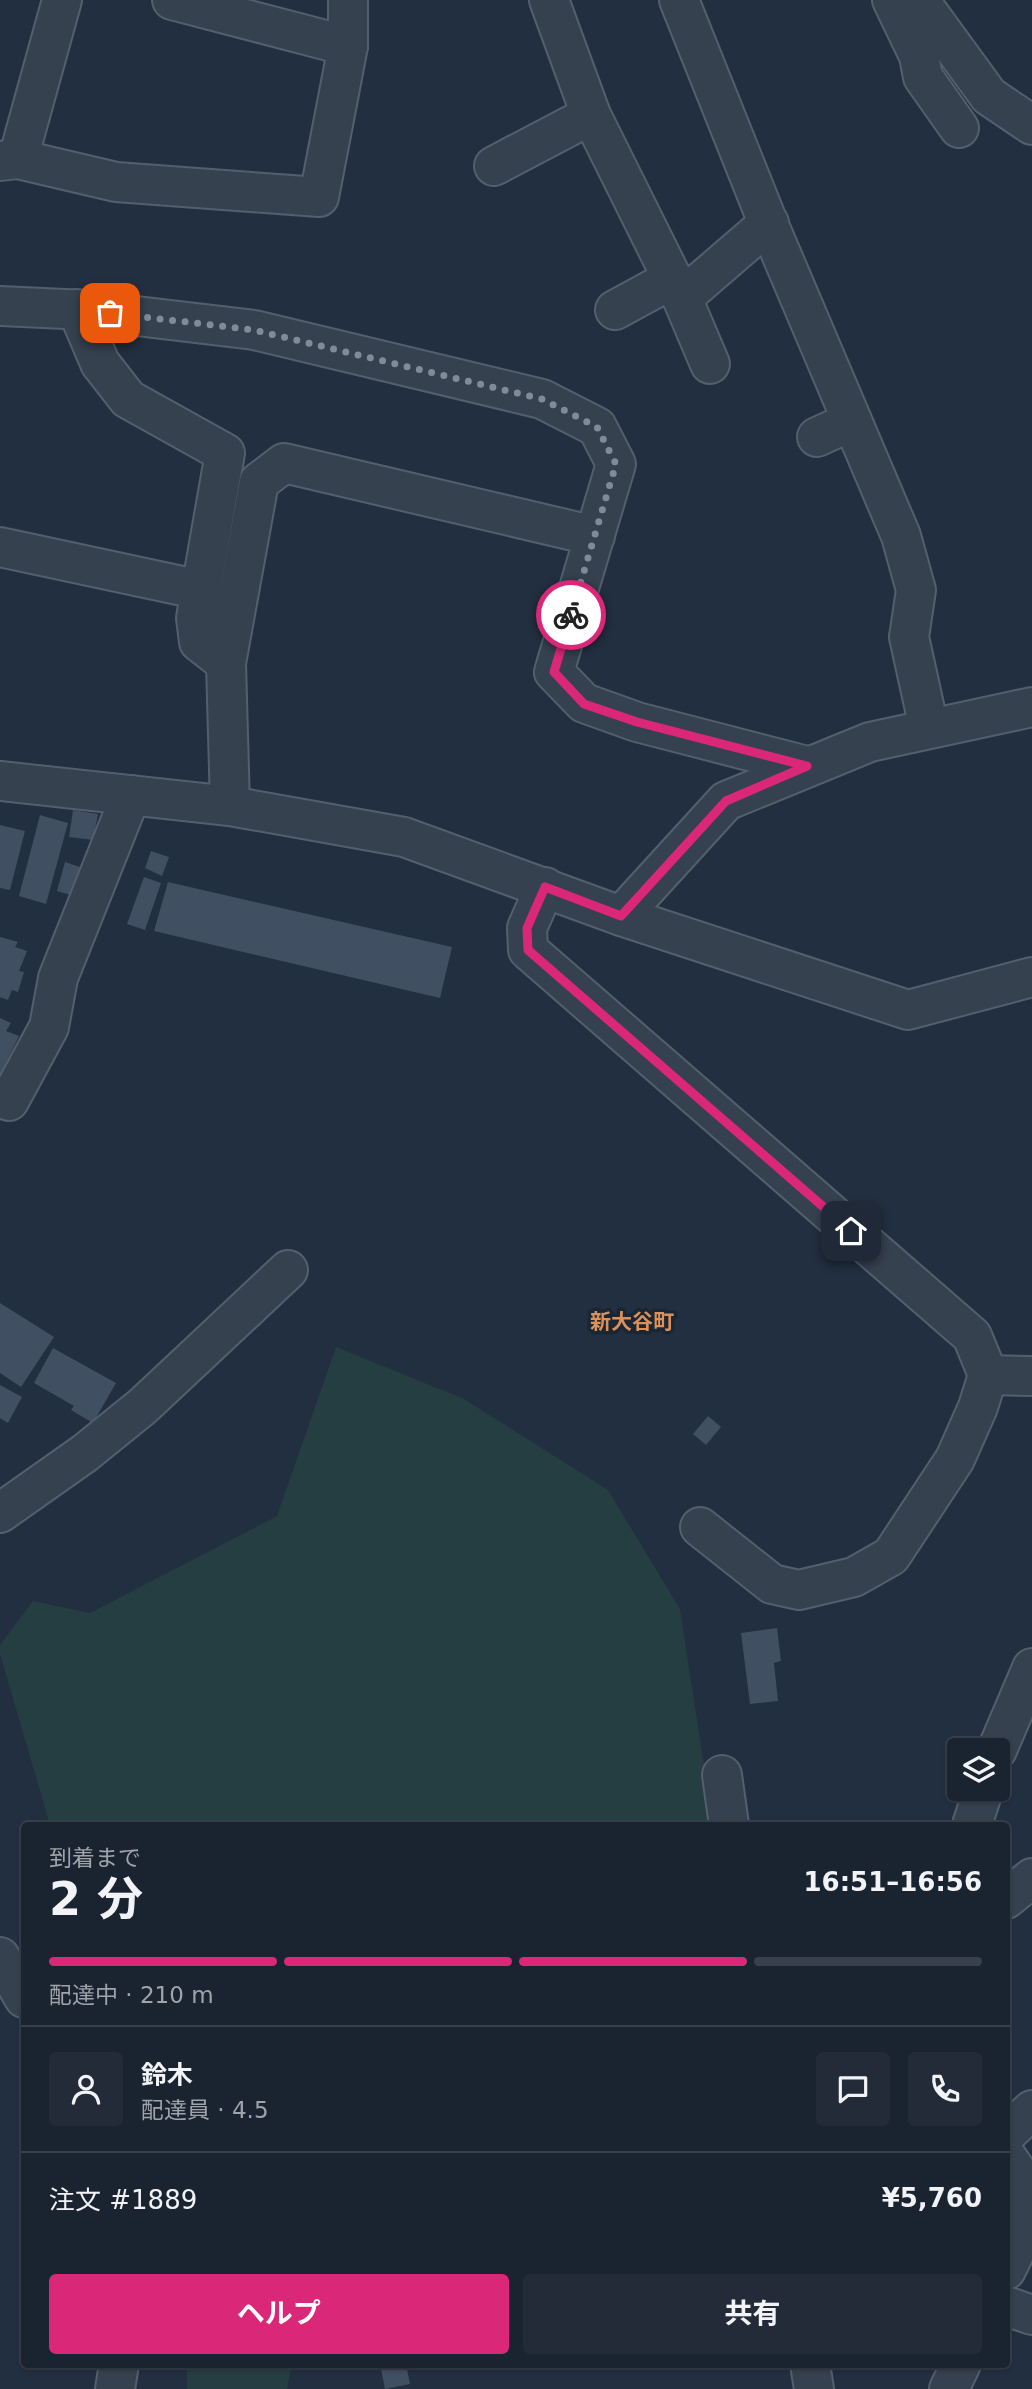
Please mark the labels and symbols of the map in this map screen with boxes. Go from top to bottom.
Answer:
pin [80,283,140,343]
courier [536,580,606,650]
pin [821,1201,881,1261]
district label: 新大谷町 [590,1310,674,1334]

